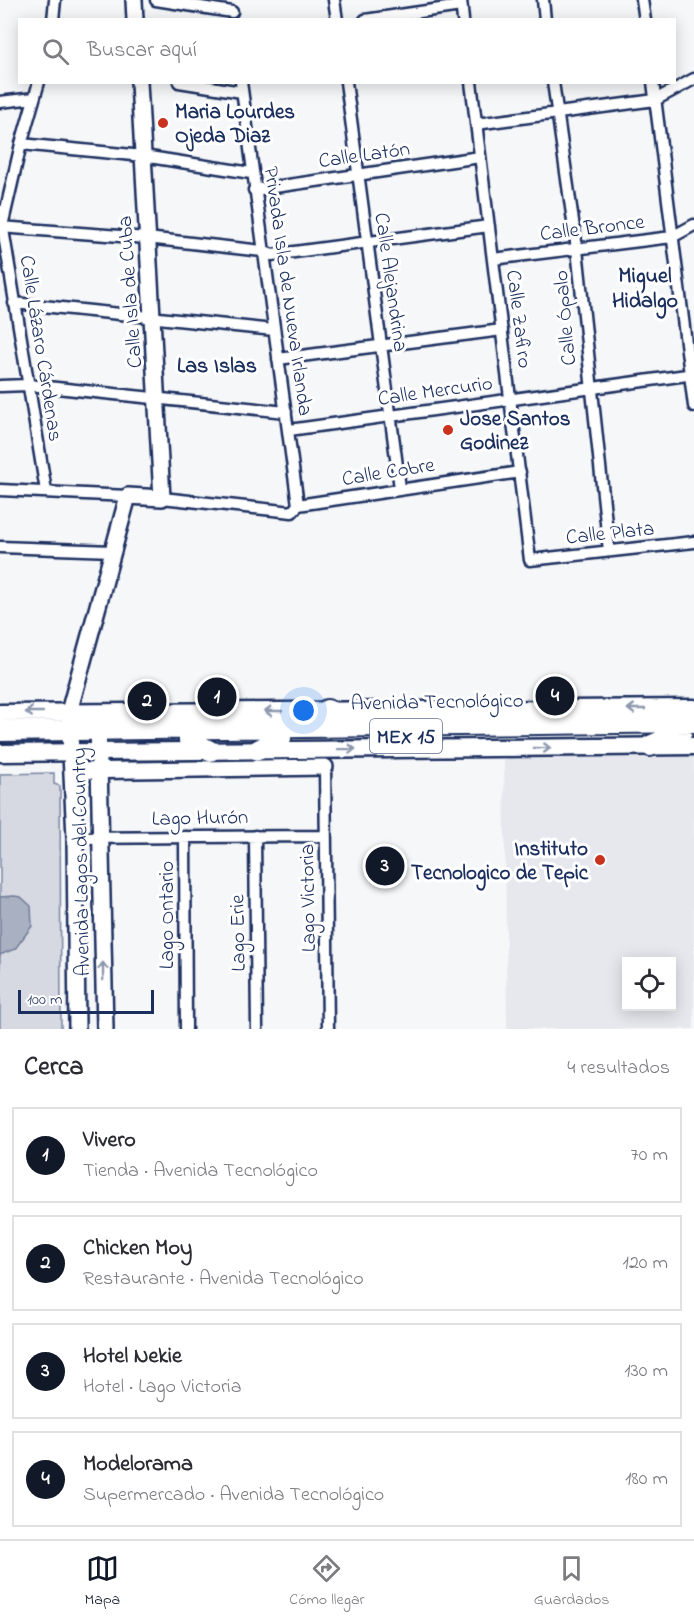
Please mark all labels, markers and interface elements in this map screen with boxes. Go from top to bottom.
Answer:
search box [18,18,676,84]
icon: search [39,35,72,68]
text: Buscar aquí [87,35,197,67]
place label: Maria Lourdes Ojeda Diaz [175,98,295,152]
marker: Maria Lourdes Ojeda Diaz [156,116,170,130]
street label: Calle Latón [317,135,412,177]
street label: Privada Isla de Nueva Irlanda [255,165,319,418]
street label: Calle Bronce [538,208,647,250]
street label: Calle Alejandrina [365,211,415,354]
street label: Calle Isla de Cuba [111,215,151,369]
street label: Calle Lázaro Cárdenas [10,253,70,444]
district label: Miguel Hidalgo [612,261,678,319]
street label: Calle Zafiro [497,268,539,370]
street label: Calle Ópalo [547,269,585,367]
district label: Las Islas [177,351,257,383]
street label: Calle Mercurio [376,369,495,415]
place label: Jose Santos Godinez [460,405,571,459]
marker: Jose Santos Godinez [441,423,455,437]
street label: Calle Cobre [340,451,437,495]
street label: Calle Plata [565,514,656,554]
pin: 1 [198,674,236,720]
pin: 4 [536,674,574,718]
pin: 2 [128,678,166,724]
street label: Avenida Tecnológico [350,686,524,722]
your location [289,696,318,725]
one-way arrow [626,703,646,715]
one-way arrow [263,705,283,717]
one-way arrow [25,707,45,718]
road number: MEX 15 [370,719,442,753]
one-way arrow [531,742,551,754]
one-way arrow [336,744,356,755]
street label: Avenida Lagos del Country [65,747,101,977]
street label: Lago Hurón [151,803,249,837]
place label: Instituto Tecnologico de Tepic [411,835,589,891]
street label: Lago Victoria [293,843,327,952]
pin: 3 [366,844,404,888]
marker: Instituto Tecnologico de Tepic [593,853,607,867]
street label: Lago Ontario [153,861,185,969]
street label: Lago Erie [223,894,257,972]
map controls [622,957,676,1011]
button: locate [622,957,676,1011]
one-way arrow [98,961,109,981]
scale bar [18,987,154,1014]
text: 100 m [27,988,62,1012]
text: Cerca [24,1049,84,1087]
text: 4 resultados [567,1054,670,1083]
text: Vivero [83,1125,136,1157]
text: 1 [42,1141,49,1170]
text: 70 m [631,1141,668,1170]
text: Tienda · Avenida Tecnológico [83,1157,318,1186]
text: Chicken Moy [83,1233,192,1265]
text: 2 [41,1249,50,1278]
text: 120 m [623,1249,668,1278]
text: Restaurante · Avenida Tecnológico [83,1265,364,1294]
text: Hotel Nekie [83,1341,182,1373]
text: 3 [41,1357,50,1386]
text: 130 m [624,1357,668,1386]
text: Hotel · Lago Victoria [83,1373,242,1402]
text: Modelorama [83,1449,193,1481]
text: 4 [41,1465,50,1494]
text: 180 m [625,1465,668,1494]
text: Supermercado · Avenida Tecnológico [83,1481,384,1510]
tab: Mapa [85,1552,120,1612]
tab: Cómo llegar [289,1552,365,1612]
tab: Guardados [534,1552,609,1612]

